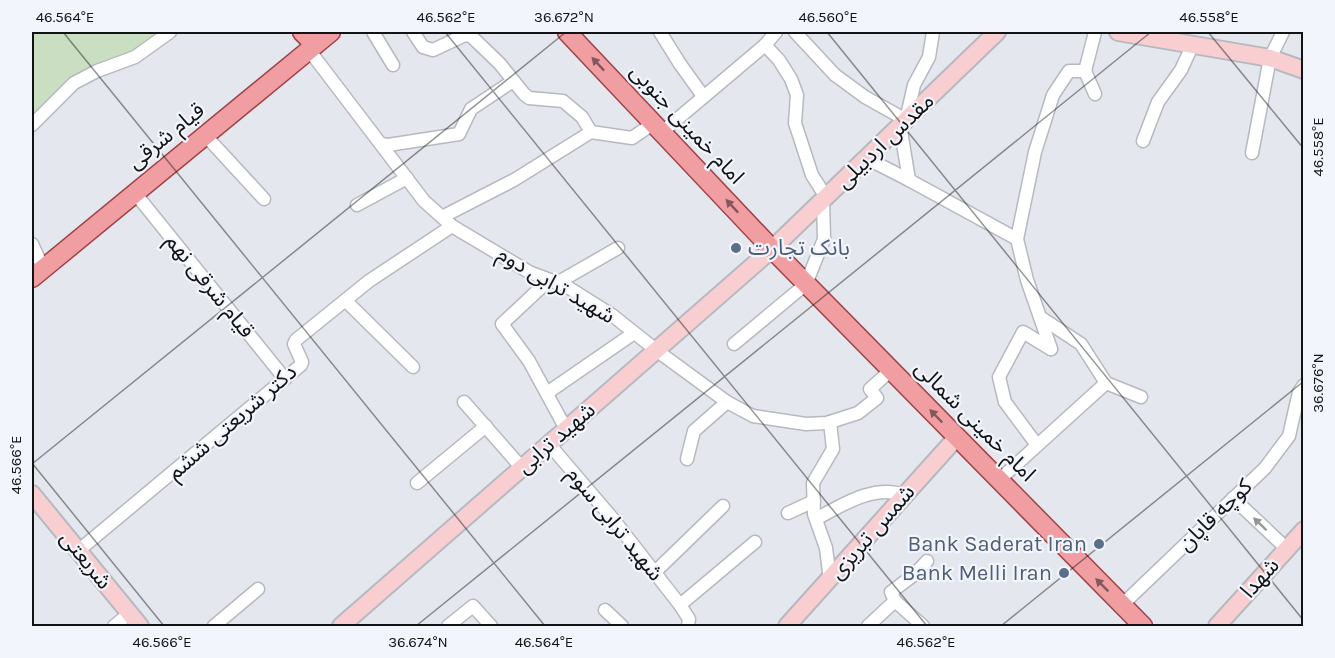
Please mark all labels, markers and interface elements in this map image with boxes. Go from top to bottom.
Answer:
text: 46.564°E [36,8,94,26]
text: 46.562°E [417,8,475,26]
text: 36.672°N [534,8,594,26]
text: 46.560°E [798,8,858,26]
text: 46.558°E [1179,8,1239,26]
one-way arrow [591,57,605,72]
street label: امام خمینی جنوبی [622,58,749,192]
street label: مقدس اردبیلی [831,88,939,194]
street label: قیام شرقی [122,97,212,177]
text: 46.558°E [1309,117,1327,177]
one-way arrow [725,199,739,214]
street label: قیام شرقی نهم [158,229,260,345]
place label: بانک تجارت [748,235,850,261]
street label: شهید ترابی دوم [491,241,620,332]
marker: بانک تجارت [729,241,743,255]
text: 36.676°N [1309,353,1327,413]
street label: امام خمینی شمالی [907,355,1041,489]
street label: دکتر شریعتی ششم [162,359,304,488]
street label: شهید ترابی [511,397,601,479]
one-way arrow [930,409,944,423]
text: 46.566°E [7,436,25,494]
street label: شهید ترابی سوم [559,462,669,588]
street label: کوچه قاپان [1173,473,1259,557]
street label: شمس تبریزی [824,479,920,585]
one-way arrow [1253,517,1267,531]
street label: شریعتی [55,525,117,595]
place label: Bank Saderat Iran [908,531,1087,557]
marker: Bank Saderat Iran [1092,537,1106,551]
street label: شهدا [1235,552,1285,604]
place label: Bank Melli Iran [902,560,1052,586]
marker: Bank Melli Iran [1057,566,1071,580]
one-way arrow [1096,578,1110,592]
text: 46.566°E [133,633,191,651]
text: 36.674°N [388,633,448,651]
text: 46.564°E [515,633,573,651]
text: 46.562°E [897,633,955,651]

